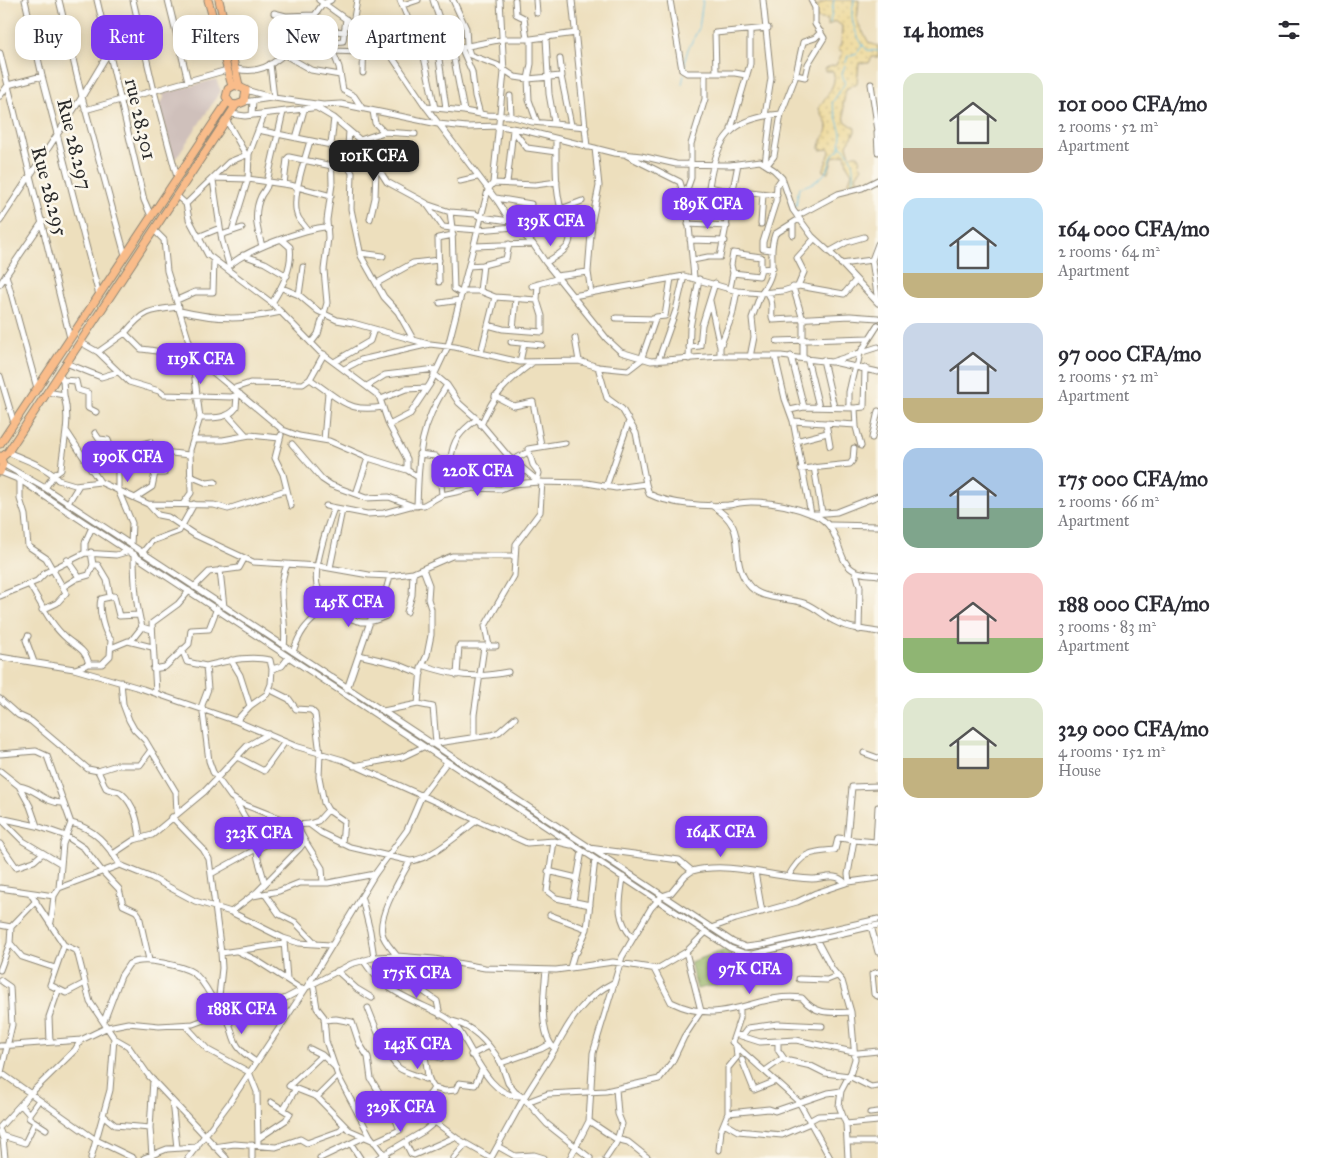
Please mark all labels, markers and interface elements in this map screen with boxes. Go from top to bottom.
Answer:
chip: Buy [15,15,81,60]
chip: Rent [91,15,163,60]
chip: Filters [173,15,258,60]
chip: New [268,15,338,60]
chip: Apartment [348,15,464,60]
icon: filters [1275,16,1303,44]
text: 14 homes [903,17,984,43]
street label: rue 28.301 [120,76,162,162]
text: 101 000 CFA/mo [1058,91,1207,117]
icon: home [943,93,1003,153]
street label: Rue 28.297 [52,96,98,192]
text: 2 rooms · 52 m² [1058,117,1158,136]
text: Apartment [1058,136,1130,155]
pin: 101K CFA [322,140,426,182]
street label: Rue 28.295 [27,144,73,238]
text: 101K CFA [340,146,408,165]
pin: 189K CFA [656,188,760,230]
text: 189K CFA [673,194,743,213]
pin: 139K CFA [499,204,603,247]
text: 139K CFA [517,211,585,230]
text: 164 000 CFA/mo [1058,216,1210,242]
icon: home [943,218,1003,278]
text: 2 rooms · 64 m² [1058,242,1160,261]
text: Apartment [1058,261,1130,280]
text: 97 000 CFA/mo [1058,341,1201,367]
pin: 119K CFA [149,342,253,385]
icon: home [943,343,1003,403]
text: 119K CFA [167,349,235,368]
text: 2 rooms · 52 m² [1058,367,1158,386]
text: Apartment [1058,386,1130,405]
pin: 190K CFA [76,440,180,483]
text: 190K CFA [93,447,163,466]
pin: 220K CFA [426,454,530,497]
text: 220K CFA [442,461,514,480]
text: 175 000 CFA/mo [1058,466,1208,492]
icon: home [943,468,1003,528]
text: 2 rooms · 66 m² [1058,492,1159,511]
text: Apartment [1058,511,1130,530]
pin: 145K CFA [297,586,401,628]
text: 188 000 CFA/mo [1058,591,1209,617]
text: 145K CFA [315,592,383,611]
icon: home [943,593,1003,653]
text: 3 rooms · 83 m² [1058,617,1156,636]
text: Apartment [1058,636,1130,655]
text: 329 000 CFA/mo [1058,716,1209,742]
icon: home [943,718,1003,778]
text: 4 rooms · 152 m² [1058,742,1165,761]
text: House [1058,761,1101,780]
pin: 323K CFA [207,816,311,859]
pin: 164K CFA [669,816,773,858]
text: 164K CFA [686,822,756,841]
text: 323K CFA [226,823,292,842]
pin: 97K CFA [704,952,796,995]
pin: 175K CFA [365,956,469,999]
text: 97K CFA [718,959,782,978]
text: 175K CFA [383,963,451,982]
pin: 188K CFA [190,992,294,1035]
text: 188K CFA [207,999,277,1018]
pin: 143K CFA [366,1028,470,1070]
text: 143K CFA [384,1034,452,1053]
pin: 329K CFA [349,1090,453,1133]
text: 329K CFA [366,1097,436,1116]

